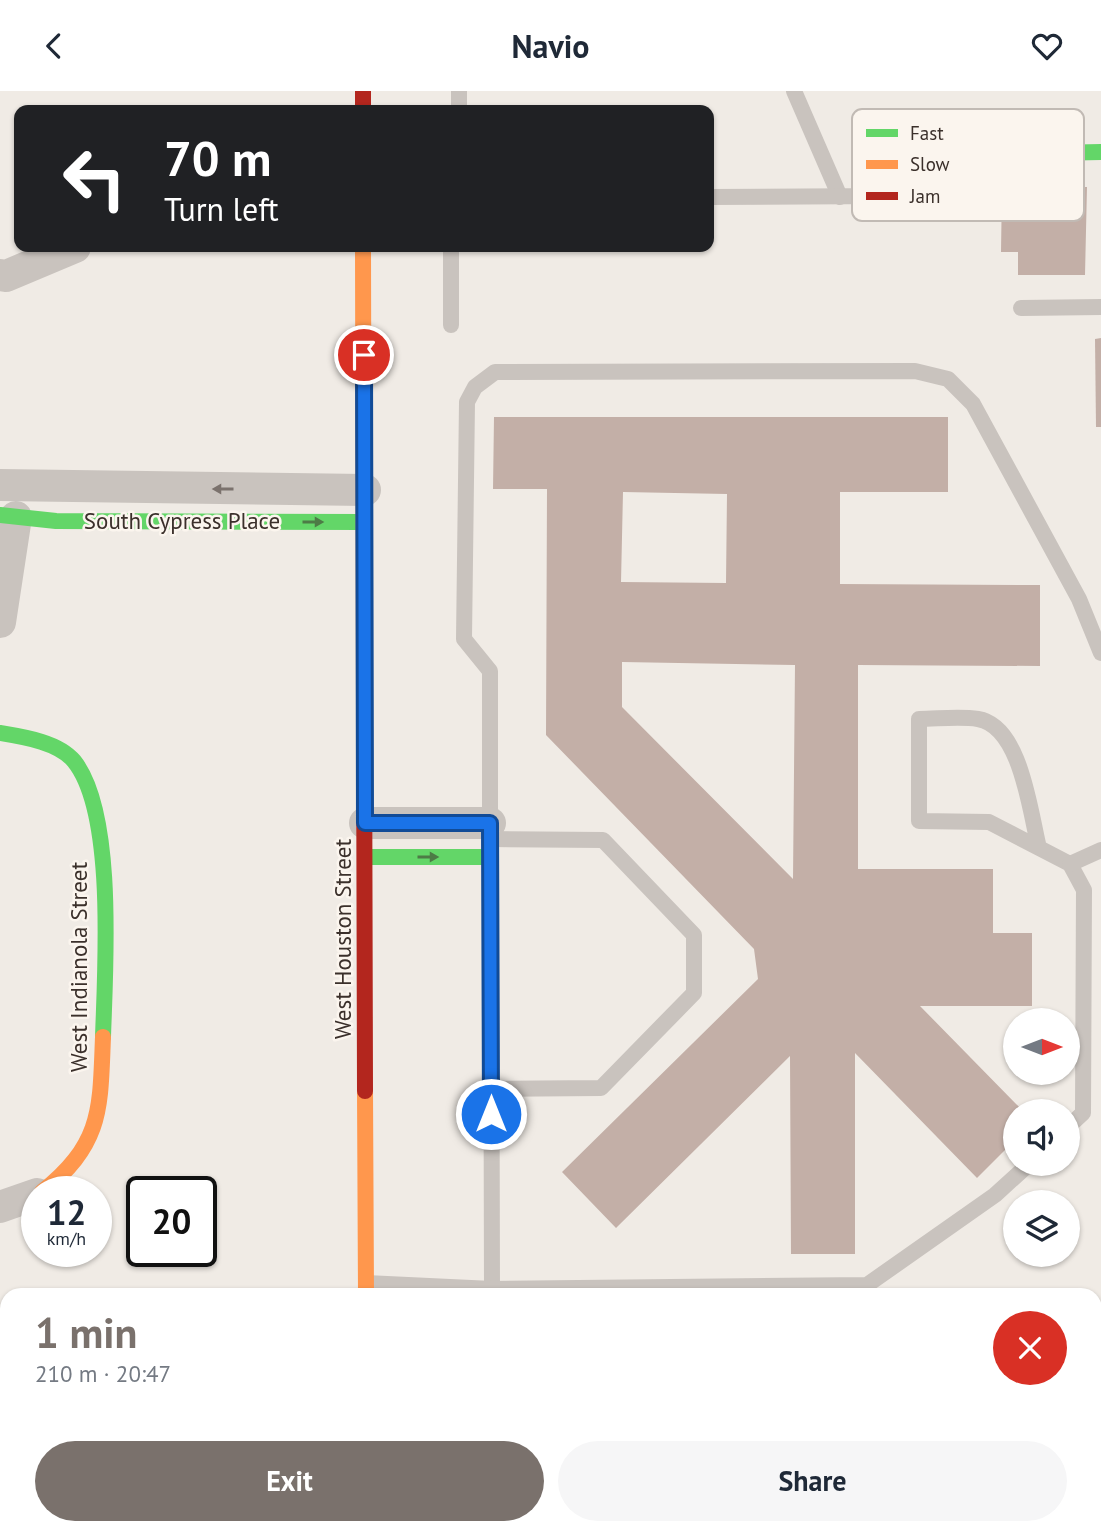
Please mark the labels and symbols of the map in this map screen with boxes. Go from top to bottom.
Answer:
legend [852,109,1084,221]
text: Fast [910,121,944,145]
text: Slow [910,152,950,176]
text: Jam [909,184,940,208]
pin [334,325,394,385]
one-way arrow [212,483,234,495]
street label: South Cypress Place [84,506,280,535]
one-way arrow [302,516,324,528]
street label: West Houston Street [328,839,357,1039]
one-way arrow [417,851,439,863]
street label: West Indianola Street [64,862,93,1072]
north arrow [1003,1008,1080,1085]
position arrow [454,1077,528,1151]
speed limit sign: 20 [126,1176,217,1267]

